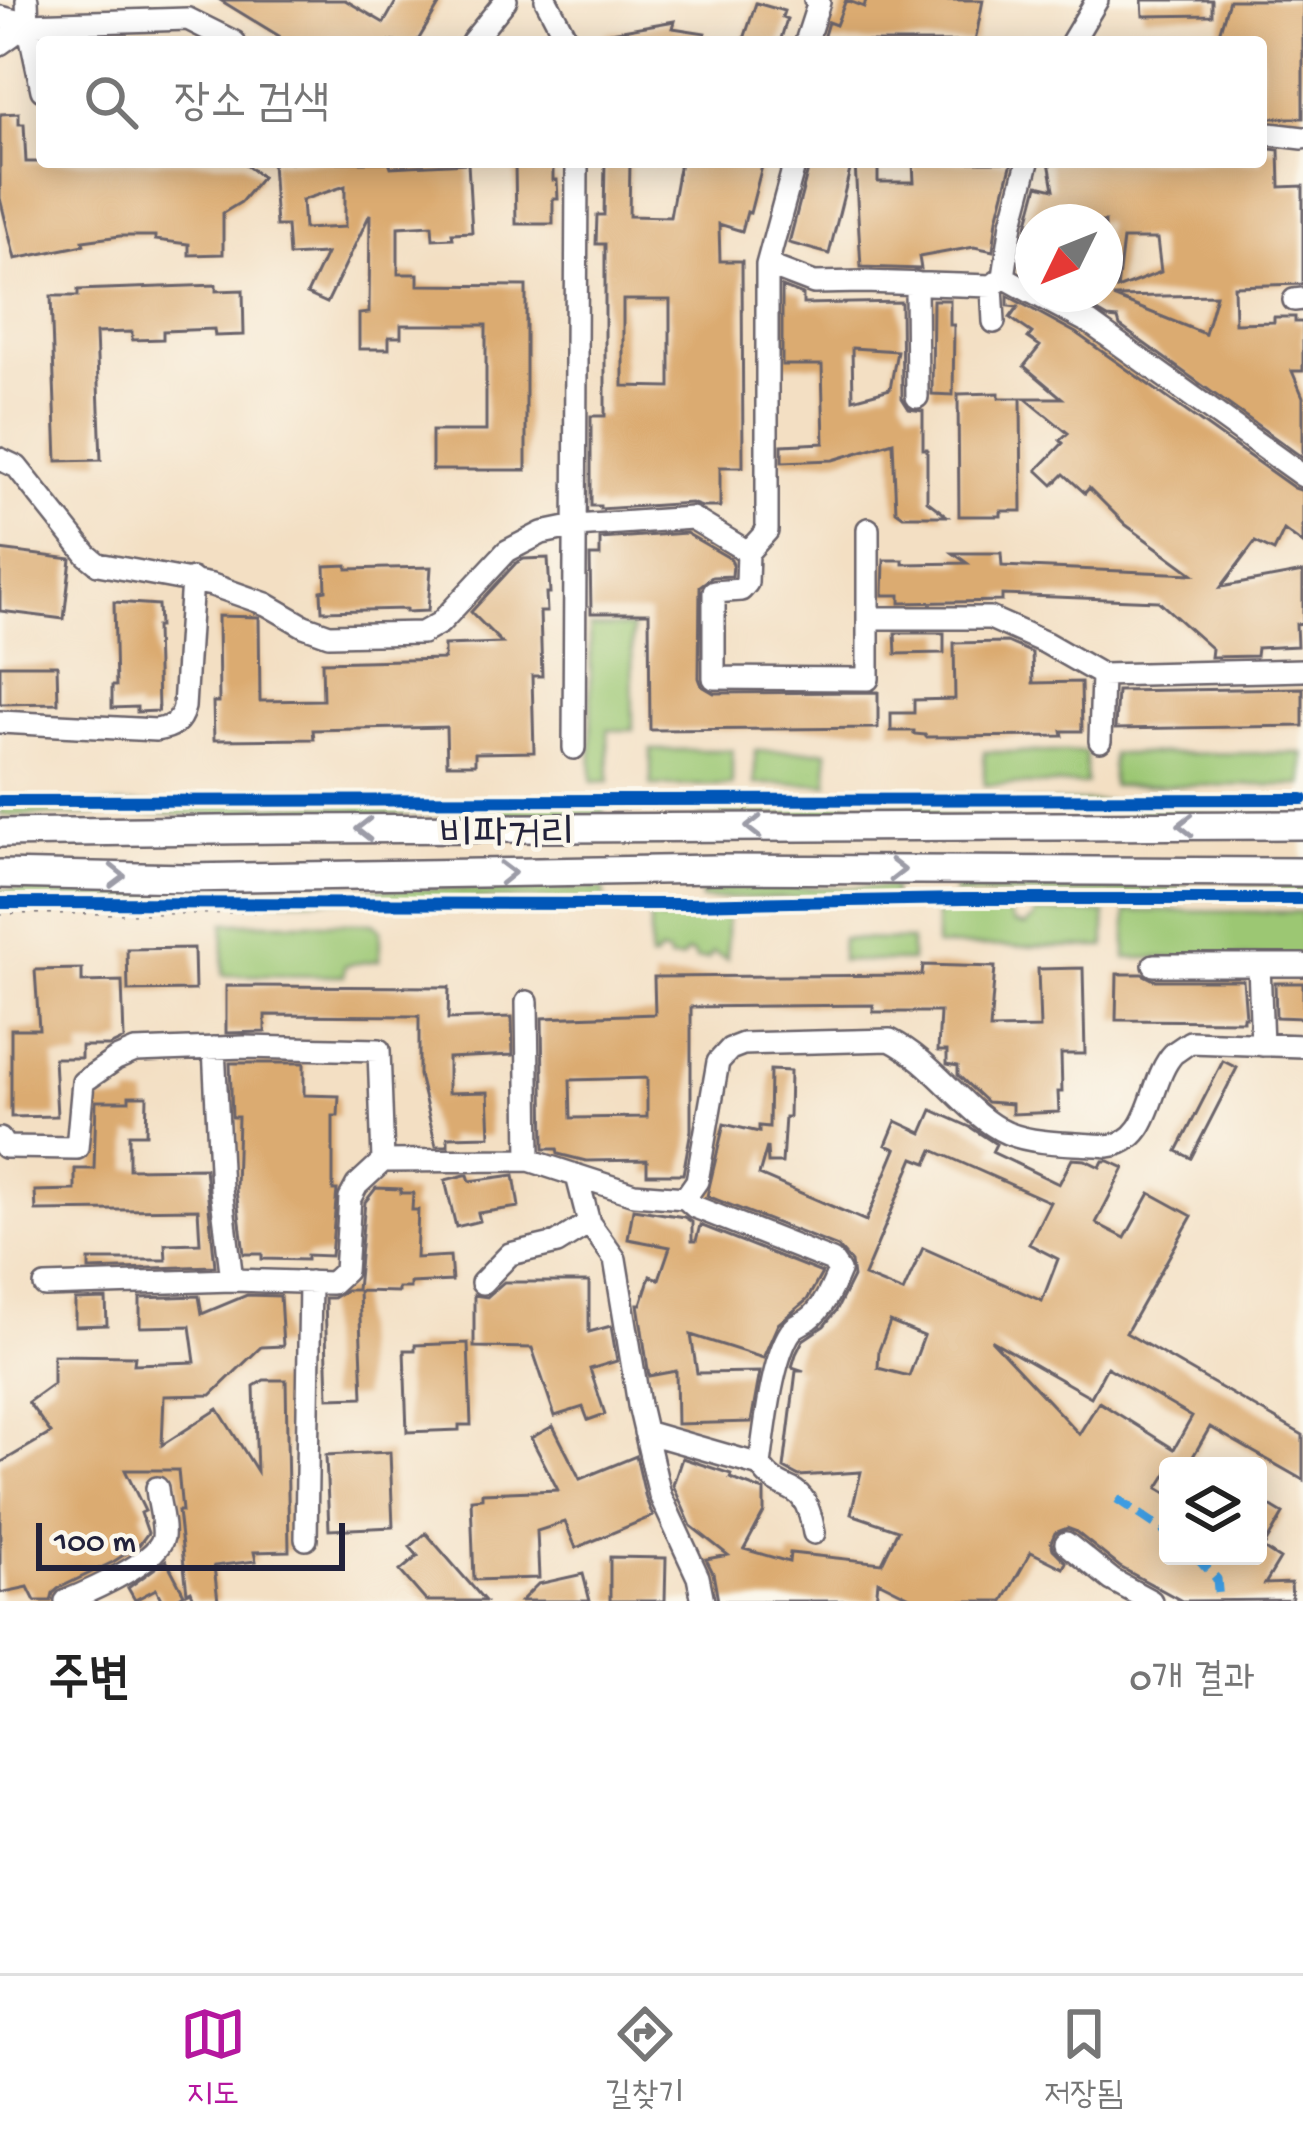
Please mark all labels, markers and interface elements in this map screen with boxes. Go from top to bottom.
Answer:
search box [36,36,1267,168]
icon: search [78,69,144,135]
text: 장소 검색 [174,79,330,132]
north arrow [1015,204,1123,312]
one-way arrow [1176,812,1194,838]
street label: 비파거리 [439,813,575,864]
one-way arrow [744,814,762,840]
one-way arrow [354,815,373,841]
one-way arrow [889,857,907,883]
one-way arrow [498,860,517,886]
one-way arrow [108,863,127,889]
map controls [1159,1457,1267,1565]
button: layers [1159,1457,1267,1565]
scale bar [36,1517,345,1570]
text: 100 m [54,1525,136,1563]
text: 주변 [48,1653,130,1713]
text: 0개 결과 [1129,1659,1255,1705]
tab: 지도 [180,2001,246,2116]
tab: 길찾기 [605,2001,685,2116]
tab: 저장됨 [1044,2001,1123,2116]

